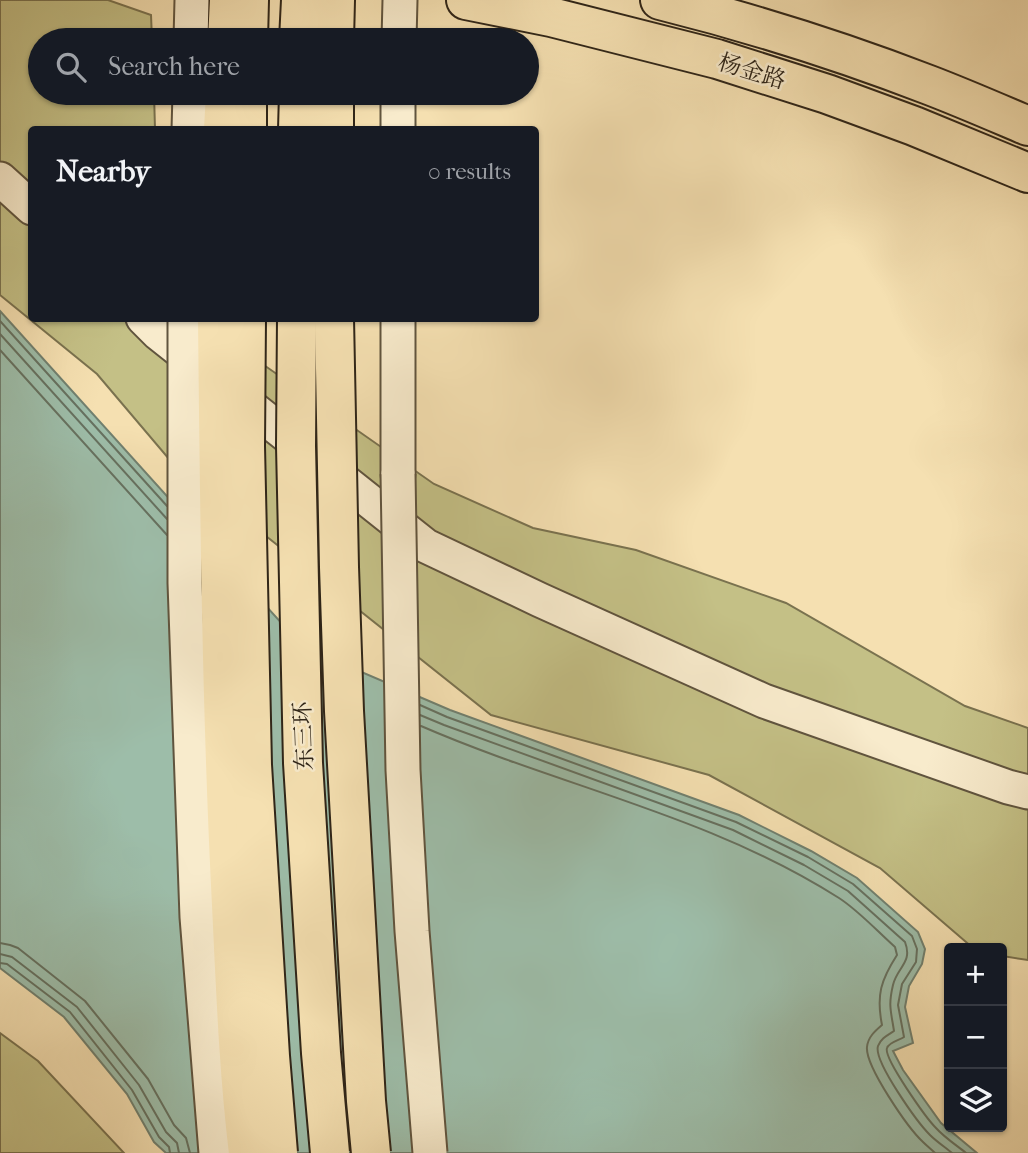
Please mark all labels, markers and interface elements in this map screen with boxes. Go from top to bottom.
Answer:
search box [28,28,539,105]
icon: search [52,48,90,86]
street label: 杨金路 [715,48,789,94]
text: Search here [108,51,240,82]
text: Nearby [56,154,151,189]
text: 0 results [428,158,511,185]
street label: 东三环 [289,701,318,771]
map controls [944,943,1007,1132]
button: + [944,943,1007,1006]
button: − [944,1006,1007,1069]
button: layers [944,1069,1007,1132]

